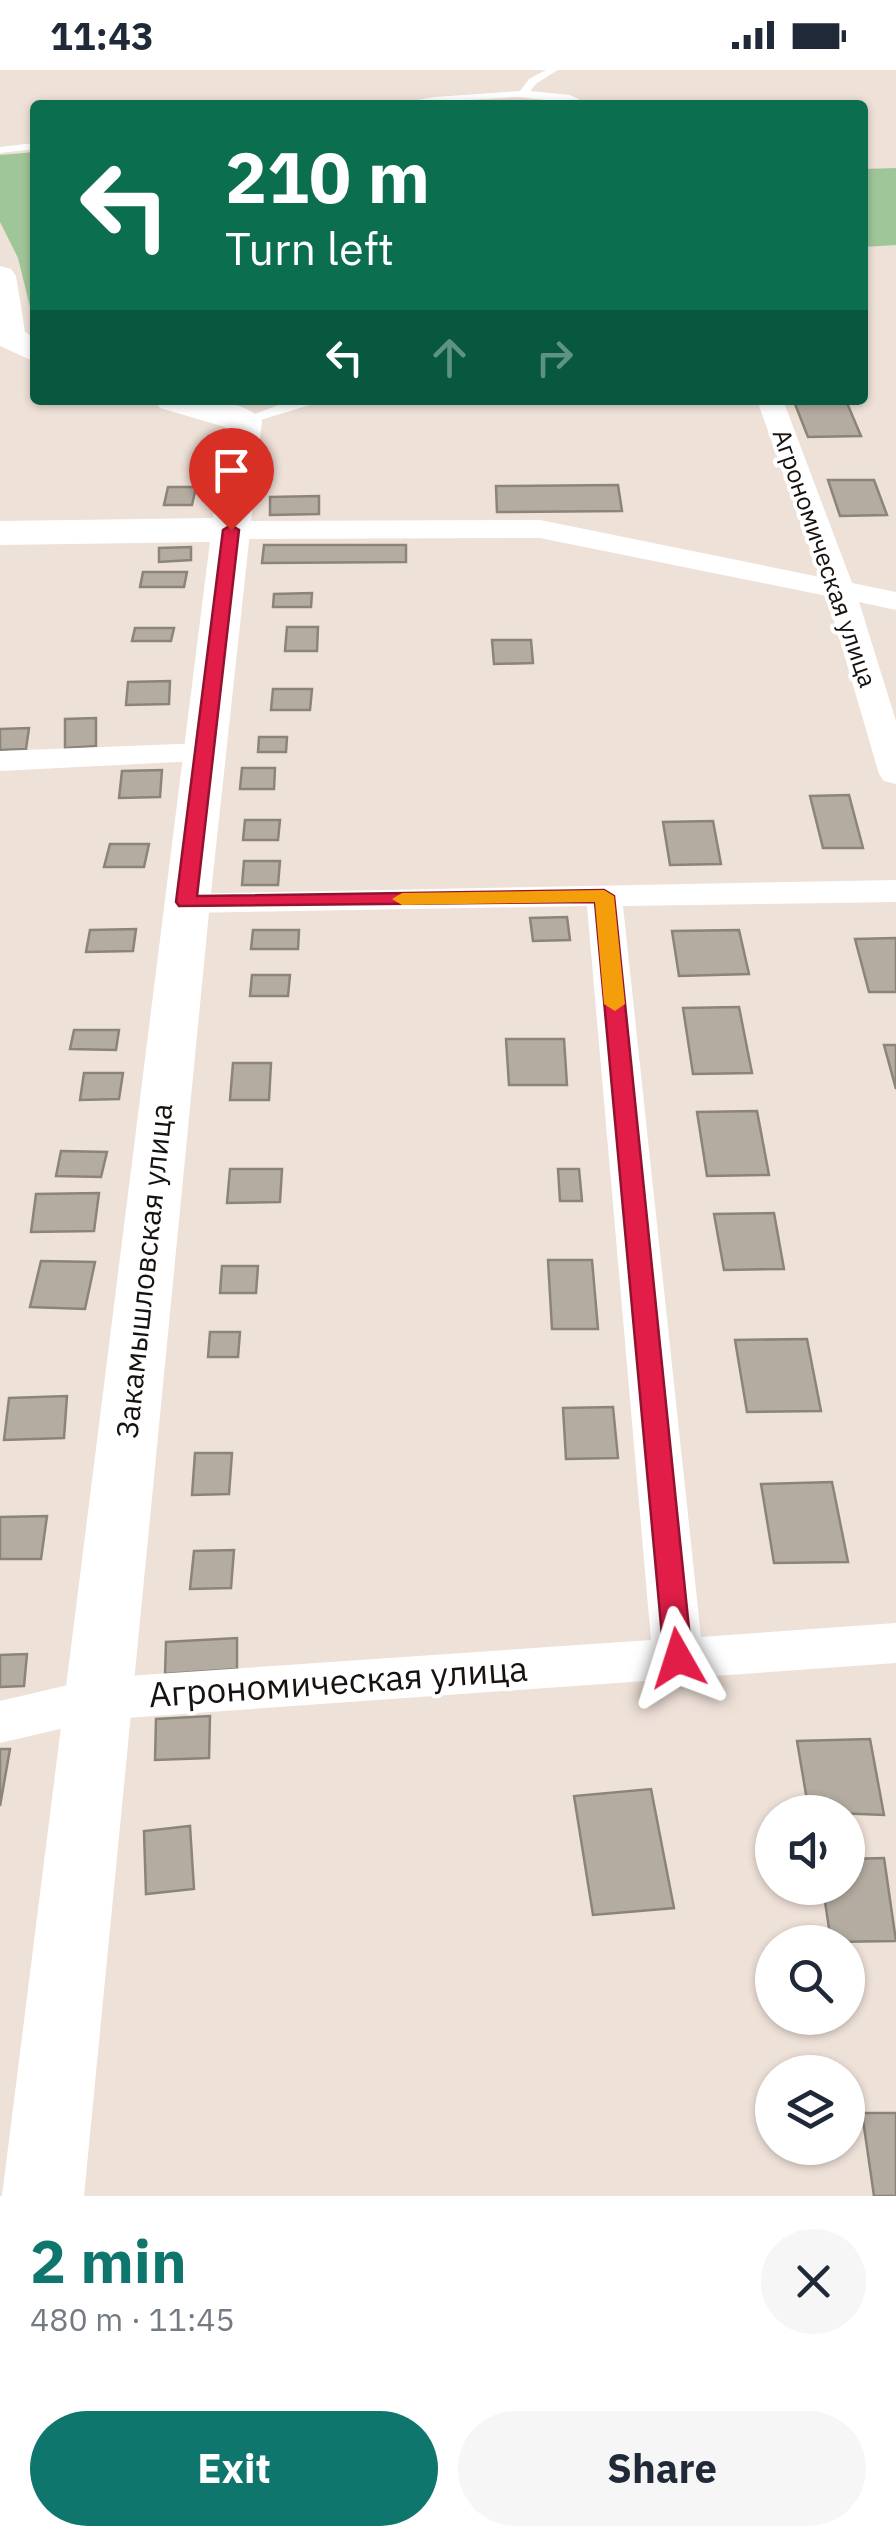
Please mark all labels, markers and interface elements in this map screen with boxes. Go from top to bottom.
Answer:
text: 11:43 [50,11,154,60]
text: 210 m [225,131,430,222]
icon: left [60,140,190,270]
text: Turn left [225,219,394,277]
icon: left [317,330,372,385]
icon: ahead [422,330,477,385]
icon: right [527,330,582,385]
street label: Агрономическая улица [766,424,885,691]
pin [189,428,274,531]
icon: arrive [204,443,259,498]
street label: Закамышловская улица [107,1101,180,1440]
position arrow [626,1606,730,1710]
street label: Агрономическая улица [147,1645,529,1717]
map controls [755,1795,865,2165]
button: sound [755,1795,865,1905]
button: search [755,1925,865,2035]
button: layers [755,2055,865,2165]
text: 2 min [30,2221,187,2300]
button: close [761,2229,866,2334]
text: 480 m · 11:45 [30,2298,235,2340]
button: Exit [30,2411,438,2526]
button: Share [458,2411,866,2526]

